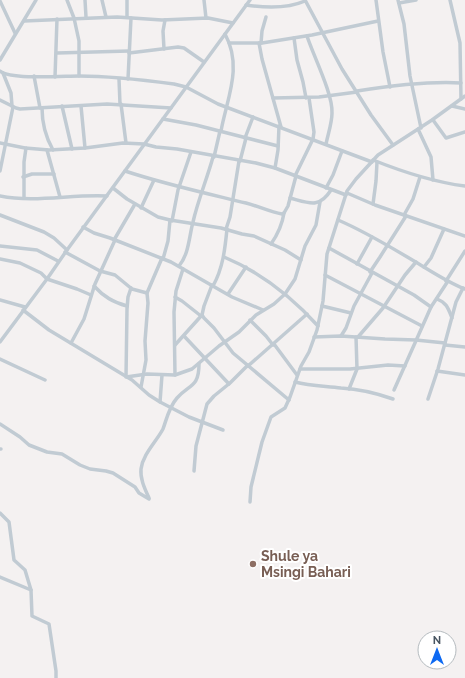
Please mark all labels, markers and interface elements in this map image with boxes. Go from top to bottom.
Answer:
place label: Shule ya Msingi Bahari [261,548,351,580]
marker: Shule ya Msingi Bahari [248,559,258,569]
north arrow [417,630,457,670]
text: N [433,634,441,647]

